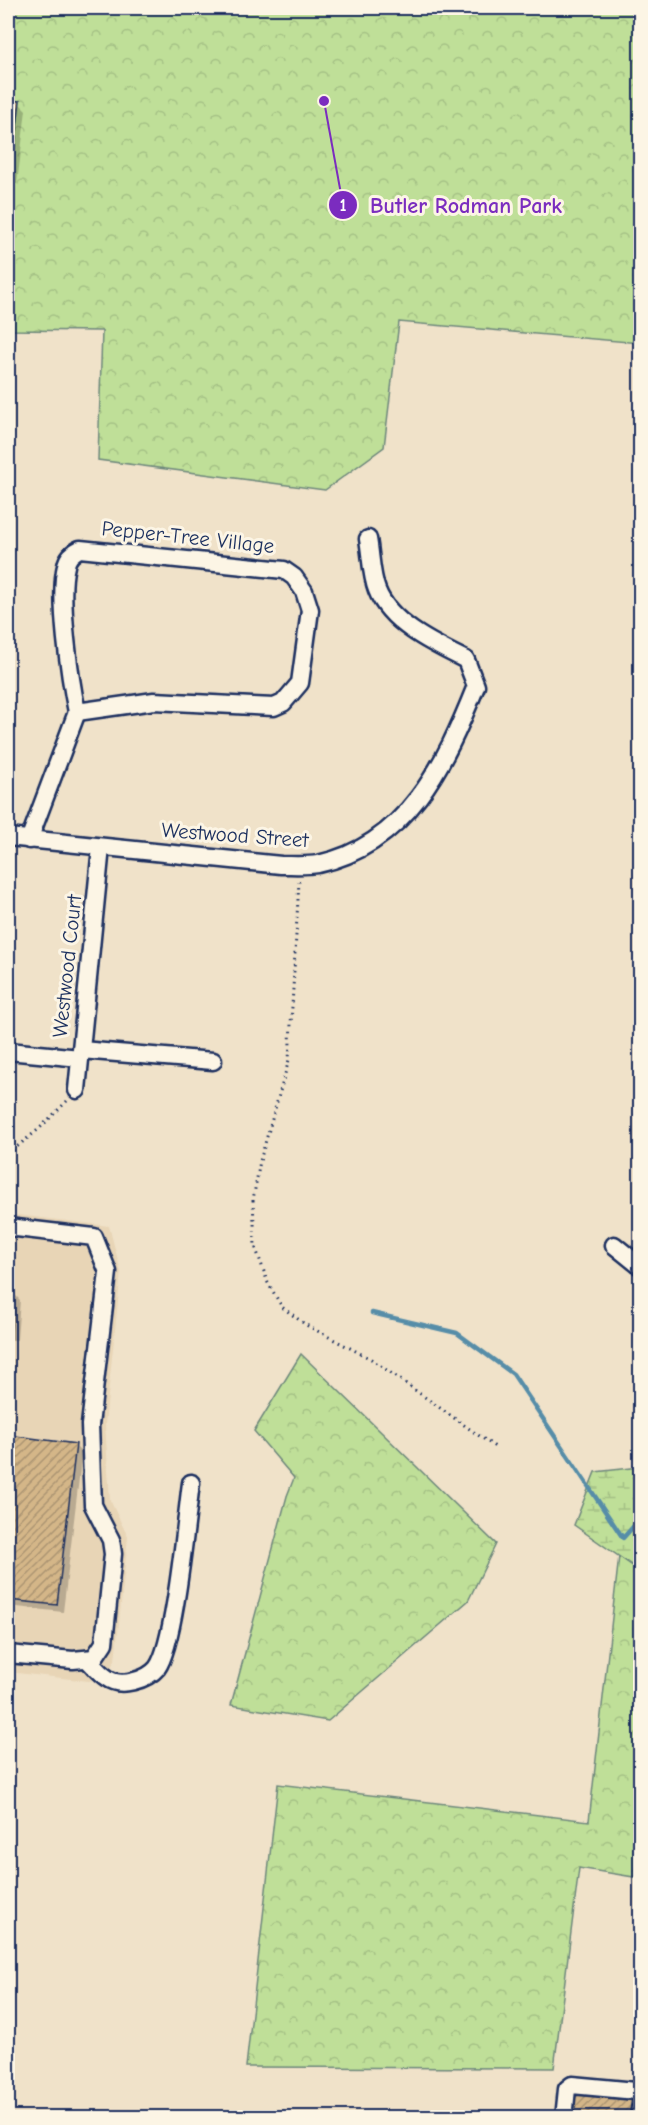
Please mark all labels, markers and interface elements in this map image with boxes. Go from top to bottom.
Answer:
callout: Butler Rodman Park [328,185,574,225]
text: Butler Rodman Park [370,193,562,219]
text: 1 [339,195,347,216]
street label: Pepper-Tree Village [100,516,276,558]
street label: Westwood Street [161,818,310,852]
street label: Westwood Court [48,892,87,1039]

